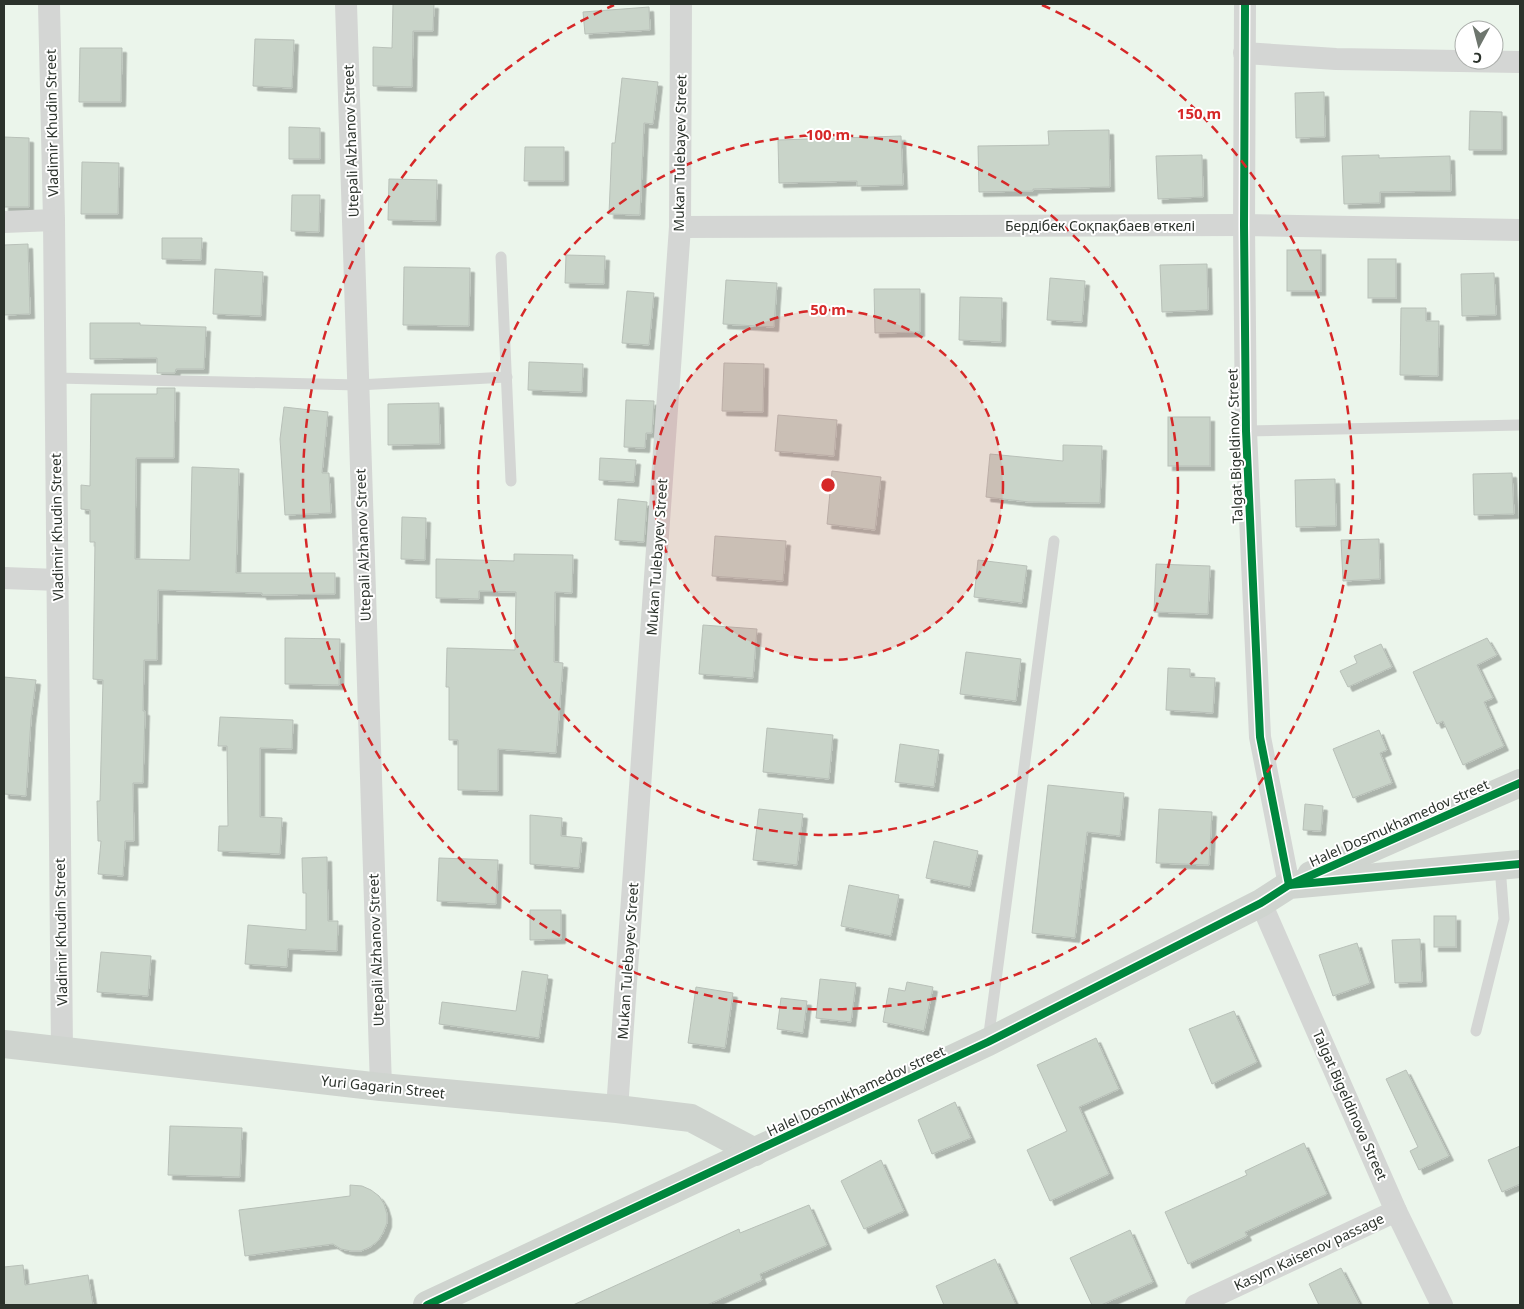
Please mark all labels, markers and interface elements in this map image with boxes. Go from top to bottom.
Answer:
north arrow [1454,20,1504,70]
text: С [1472,48,1483,68]
street label: Vladimir Khudin Street [41,49,62,197]
street label: Utepali Alzhanov Street [338,64,363,218]
street label: Mukan Tulebayev Street [669,74,690,232]
text: 150 m [1177,103,1221,123]
text: 100 m [806,124,850,144]
street label: Бердібек Соқпақбаев өткелі [1005,216,1195,235]
text: 50 m [810,299,846,319]
street label: Talgat Bigeldinov Street [1222,368,1247,524]
street label: Vladimir Khudin Street [46,453,67,601]
street label: Utepali Alzhanov Street [350,468,375,622]
centre of rings [819,476,837,494]
street label: Mukan Tulebayev Street [642,478,671,636]
street label: Halel Dosmukhamedov street [1306,774,1492,871]
street label: Vladimir Khudin Street [50,858,71,1006]
street label: Utepali Alzhanov Street [363,873,388,1027]
street label: Mukan Tulebayev Street [613,882,642,1040]
street label: Talgat Bigeldinova Street [1309,1027,1392,1183]
street label: Halel Dosmukhamedov street [764,1041,948,1140]
street label: Yuri Gagarin Street [320,1071,446,1102]
street label: Kasym Kaisenov passage [1231,1208,1387,1295]

